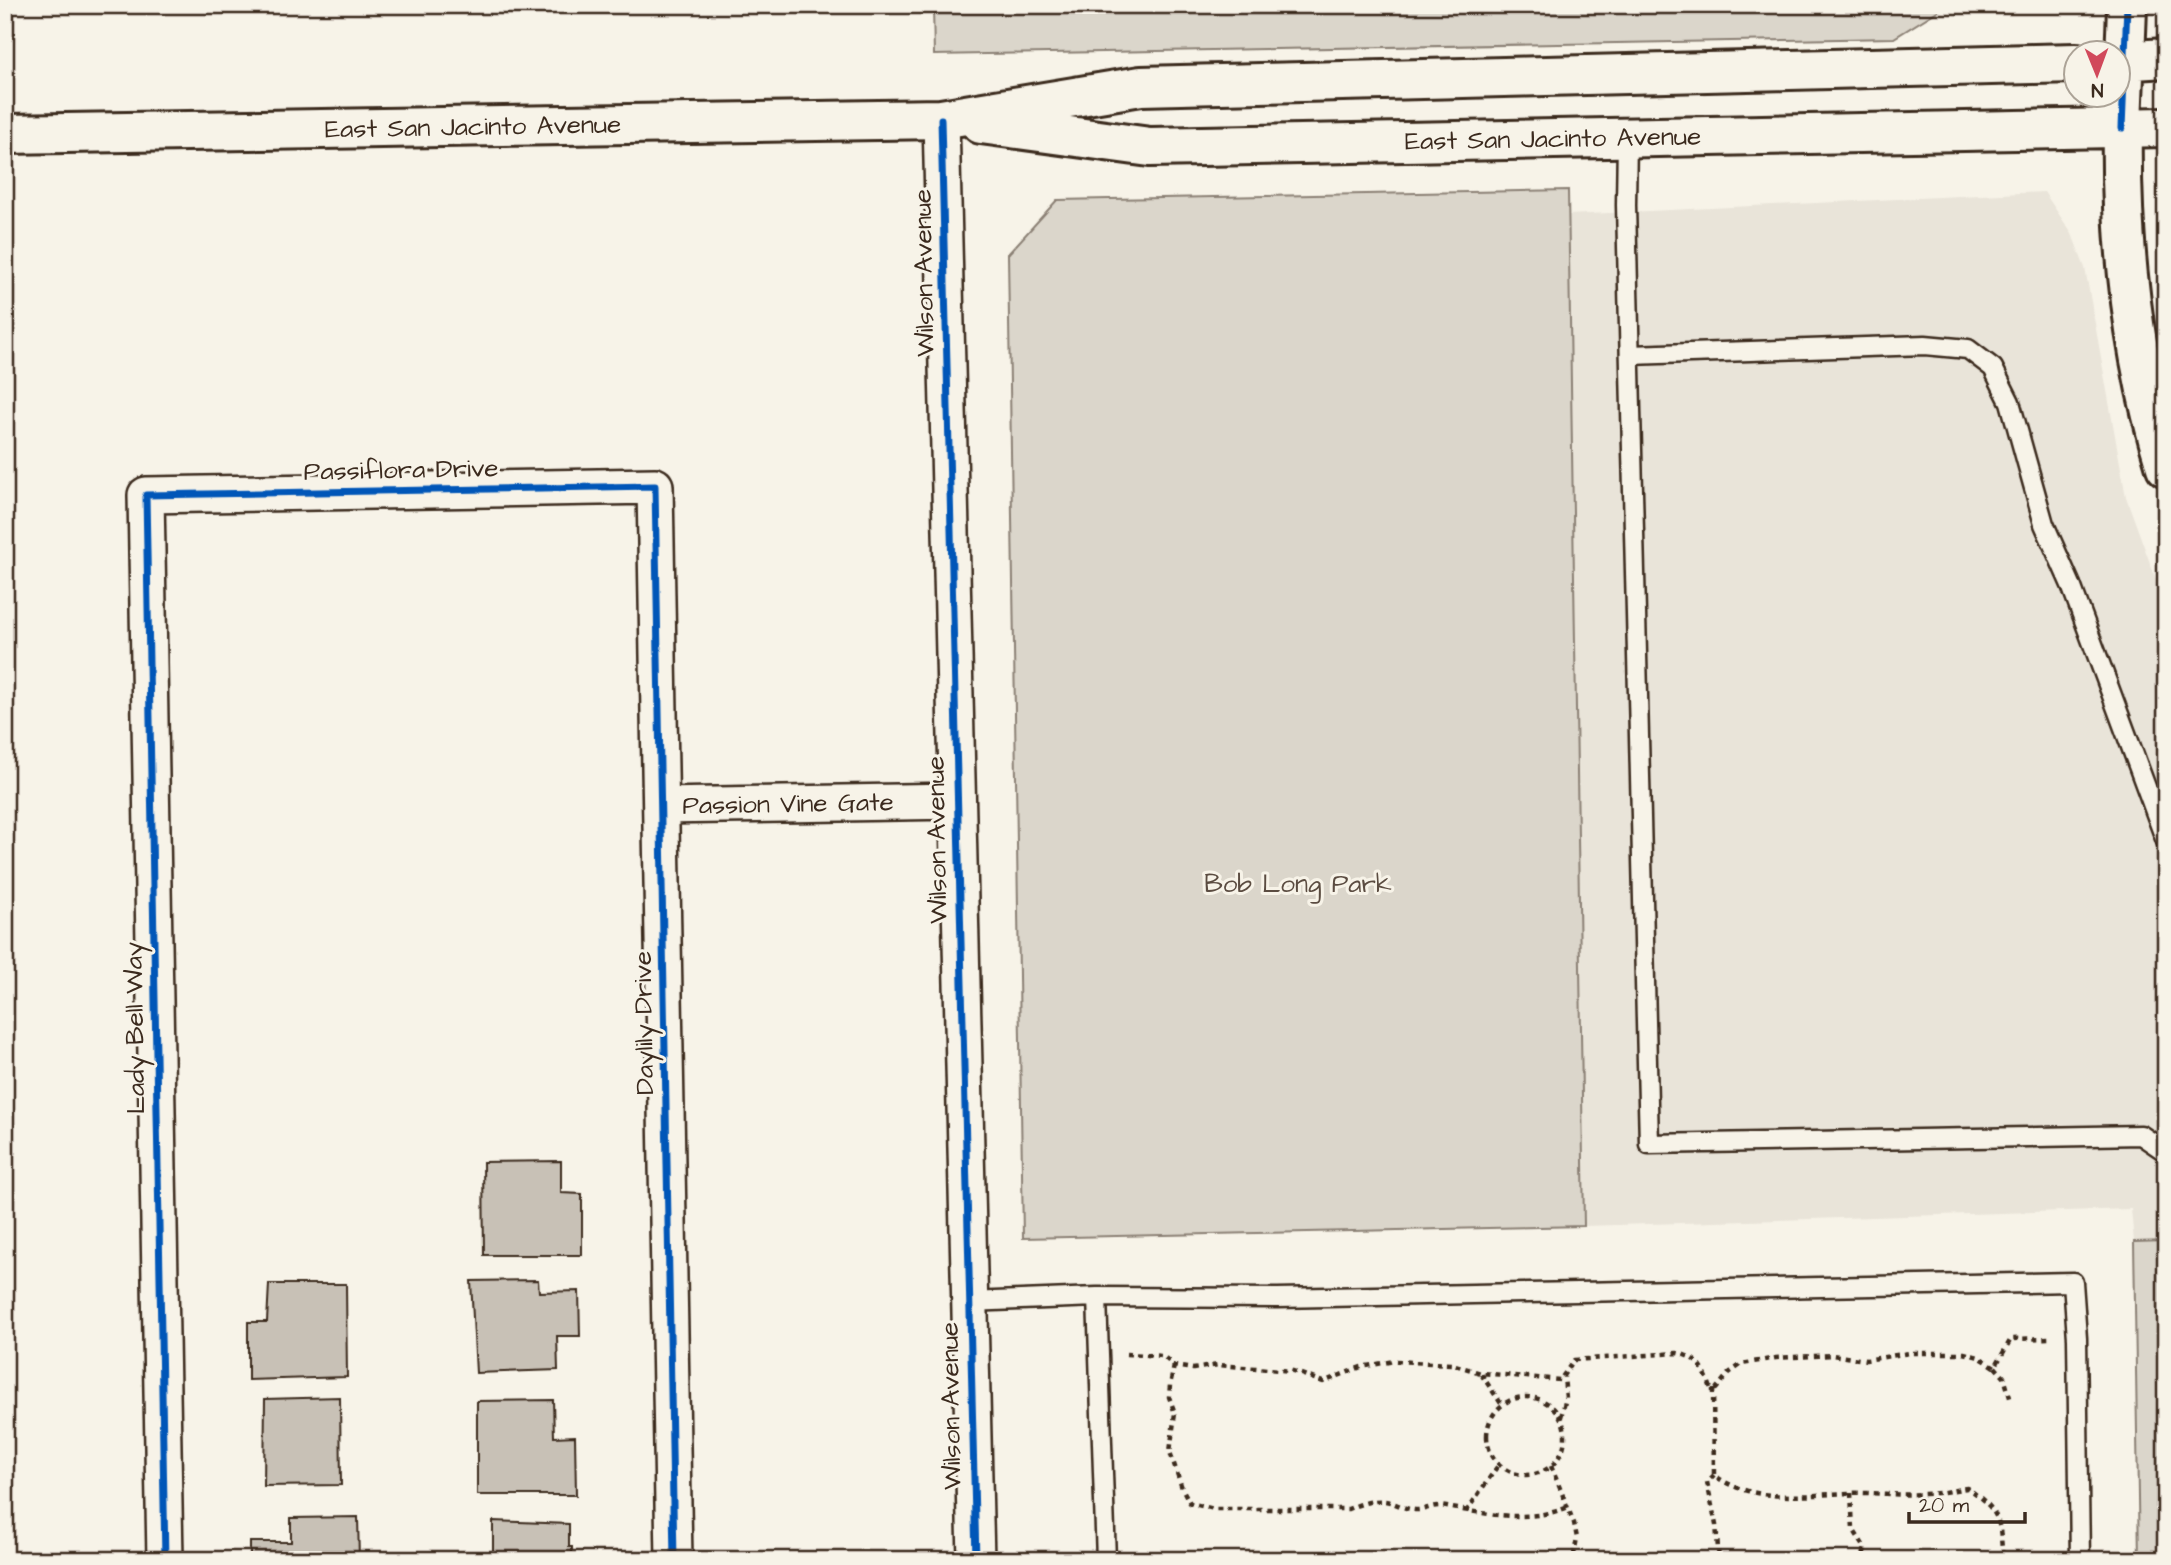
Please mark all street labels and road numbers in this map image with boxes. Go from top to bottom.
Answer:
street label: East San Jacinto Avenue [325,106,621,148]
street label: East San Jacinto Avenue [1405,118,1701,160]
street label: Wilson Avenue [905,189,943,357]
street label: Passiflora Drive [303,450,499,490]
street label: Wilson Avenue [918,756,956,924]
street label: Passion Vine Gate [682,784,894,824]
street label: Lady Bell Way [115,942,157,1114]
street label: Daylily Drive [625,951,665,1095]
street label: Wilson Avenue [932,1322,970,1490]

